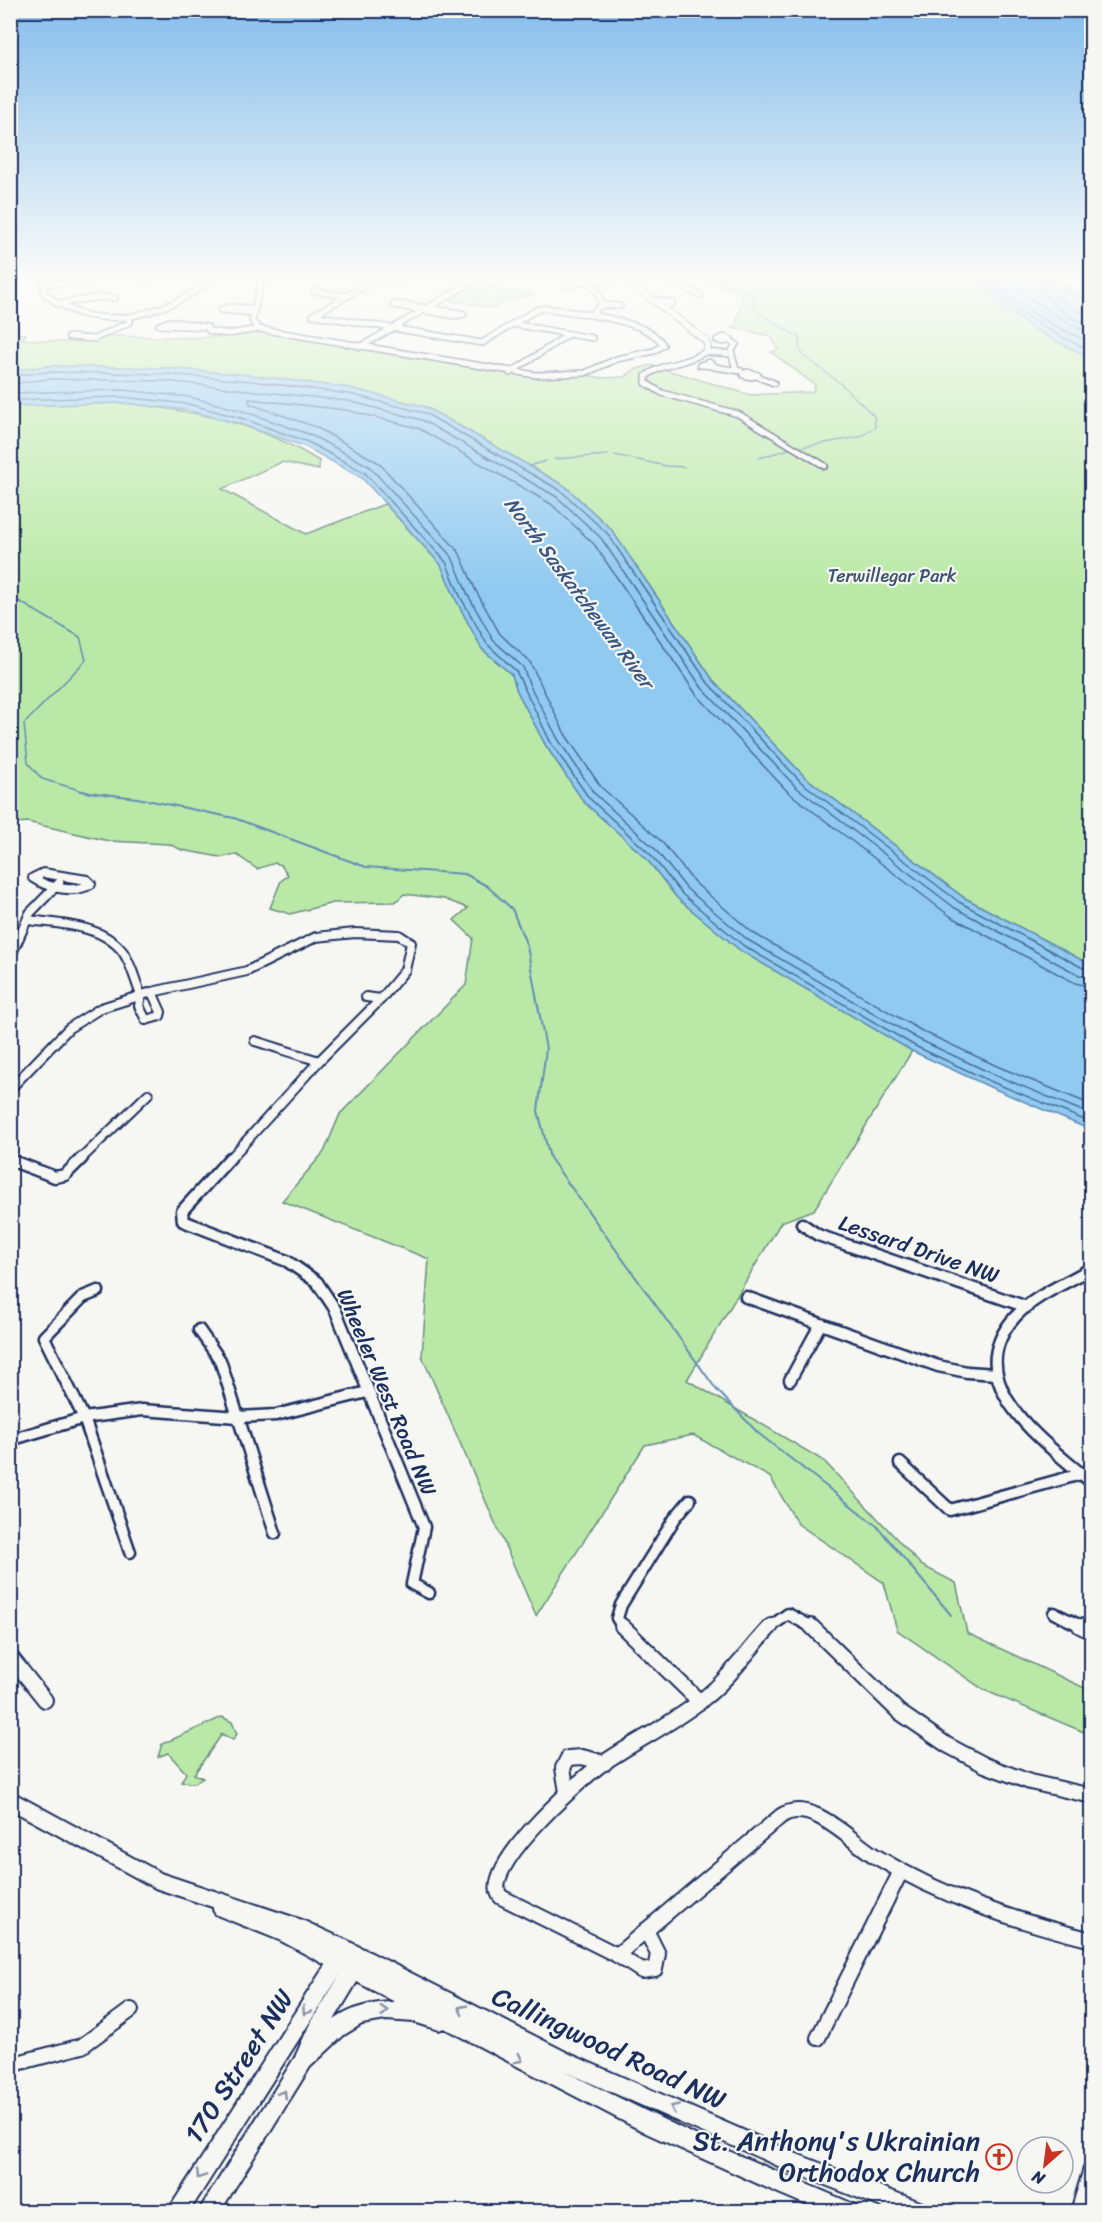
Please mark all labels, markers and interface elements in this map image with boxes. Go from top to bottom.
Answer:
water label: North Saskatchewan River [495,489,665,700]
park label: Terwillegar Park [828,560,957,592]
street label: Lessard Drive NW [833,1203,1005,1295]
street label: Wheeler West Road NW [326,1282,449,1503]
street label: Callingwood Road NW [484,1973,735,2124]
street label: 170 Street NW [171,1978,308,2153]
one-way arrow [301,2005,313,2015]
one-way arrow [379,2005,388,2018]
one-way arrow [457,2005,468,2017]
one-way arrow [513,2052,524,2063]
one-way arrow [275,2090,287,2100]
one-way arrow [669,2104,680,2116]
place label: St. Anthony's Ukrainian Orthodox Church [693,2117,980,2196]
north arrow [1015,2135,1075,2195]
church icon: St. Anthony's Ukrainian Orthodox Church [984,2142,1014,2172]
text: N [1026,2162,1051,2194]
one-way arrow [196,2169,208,2179]

